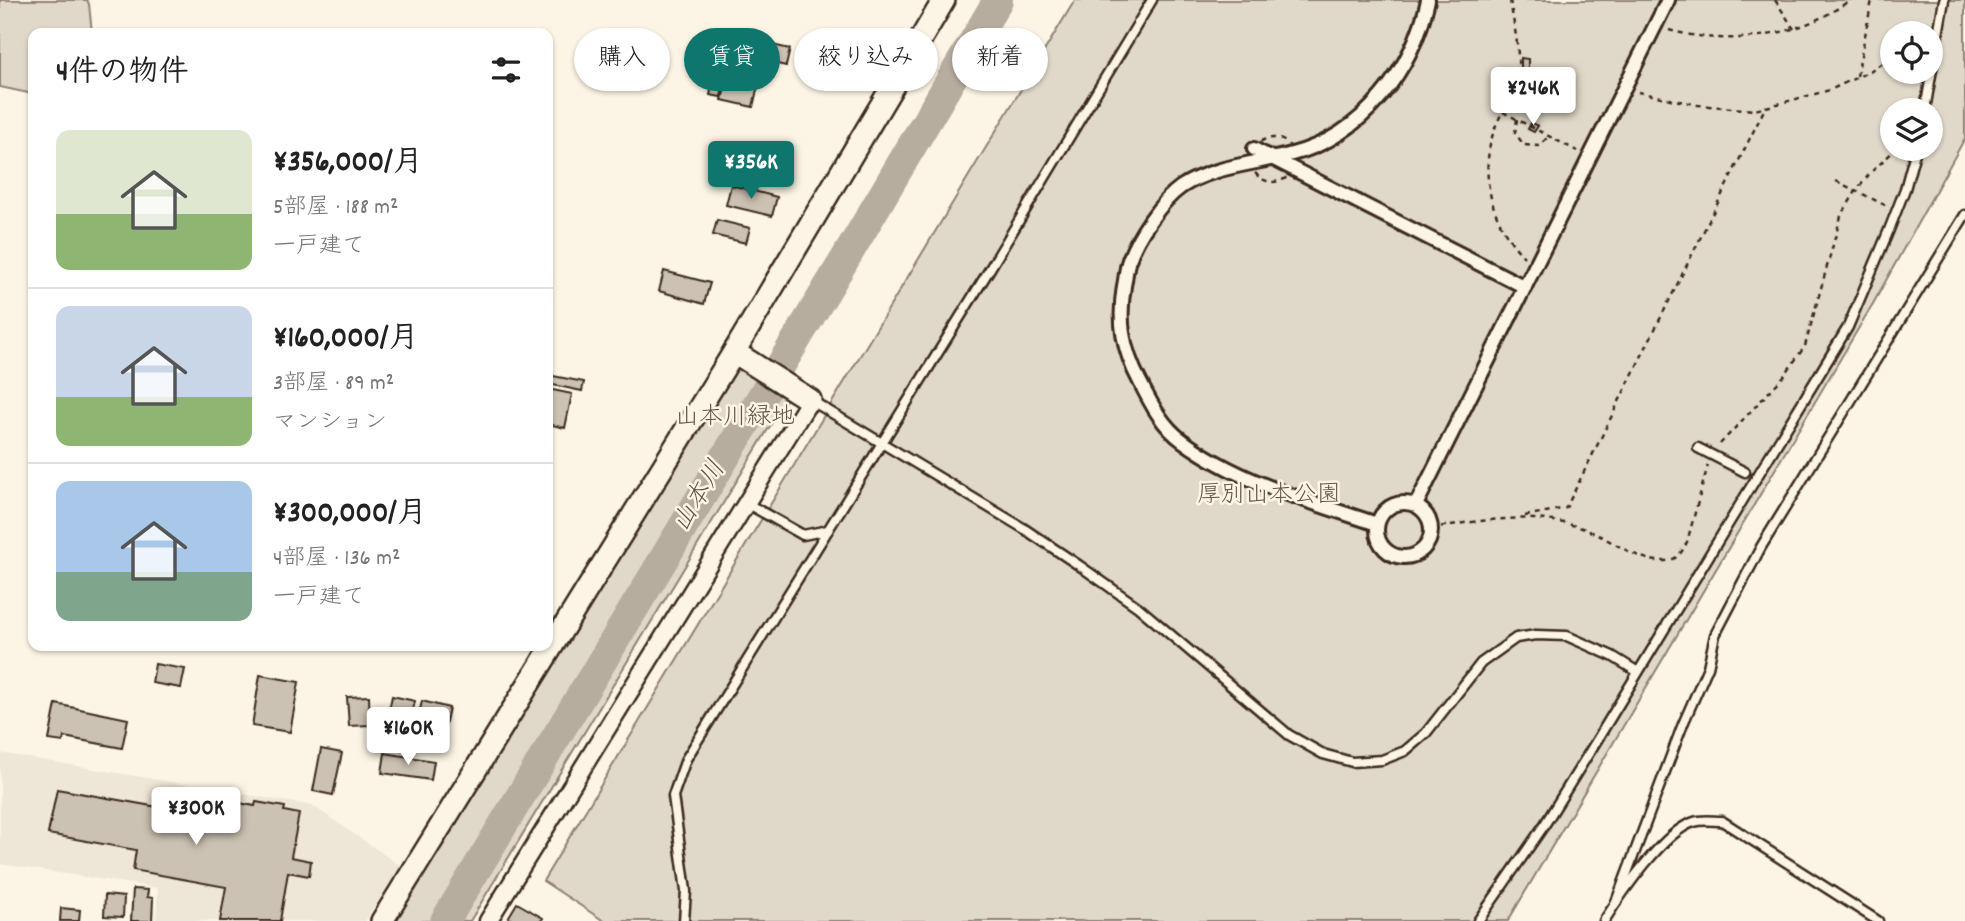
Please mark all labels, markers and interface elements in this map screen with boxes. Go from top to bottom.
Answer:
map controls [1880,21,1943,161]
button: locate [1880,21,1943,84]
chip: 購入 [574,28,670,91]
chip: 賃貸 [684,28,780,91]
chip: 絞り込み [794,28,938,91]
chip: 新着 [952,28,1048,91]
icon: filters [487,51,525,89]
text: 4件の物件 [56,53,188,96]
pin: ¥246K [1484,68,1582,127]
text: ¥246K [1507,73,1559,106]
button: layers [1880,98,1943,161]
pin: ¥356K [702,142,800,201]
text: ¥356,000/月 [273,143,423,186]
text: ¥356K [724,147,778,180]
icon: home [112,158,196,242]
text: 5部屋 · 188 m² [273,192,398,225]
text: 一戸建て [273,231,365,264]
text: ¥160,000/月 [273,319,418,362]
icon: home [112,334,196,418]
text: 3部屋 · 89 m² [273,368,394,401]
park label: 山本川緑地 [675,401,795,435]
text: マンション [273,407,387,440]
water label: 山本川 [664,454,736,540]
park label: 厚別山本公園 [1197,479,1341,513]
text: ¥300,000/月 [273,494,427,537]
icon: home [112,509,196,593]
text: 4部屋 · 136 m² [273,543,400,576]
text: 一戸建て [273,582,365,615]
pin: ¥160K [359,708,457,767]
text: ¥160K [383,713,433,746]
pin: ¥300K [147,788,245,847]
text: ¥300K [167,793,225,826]

